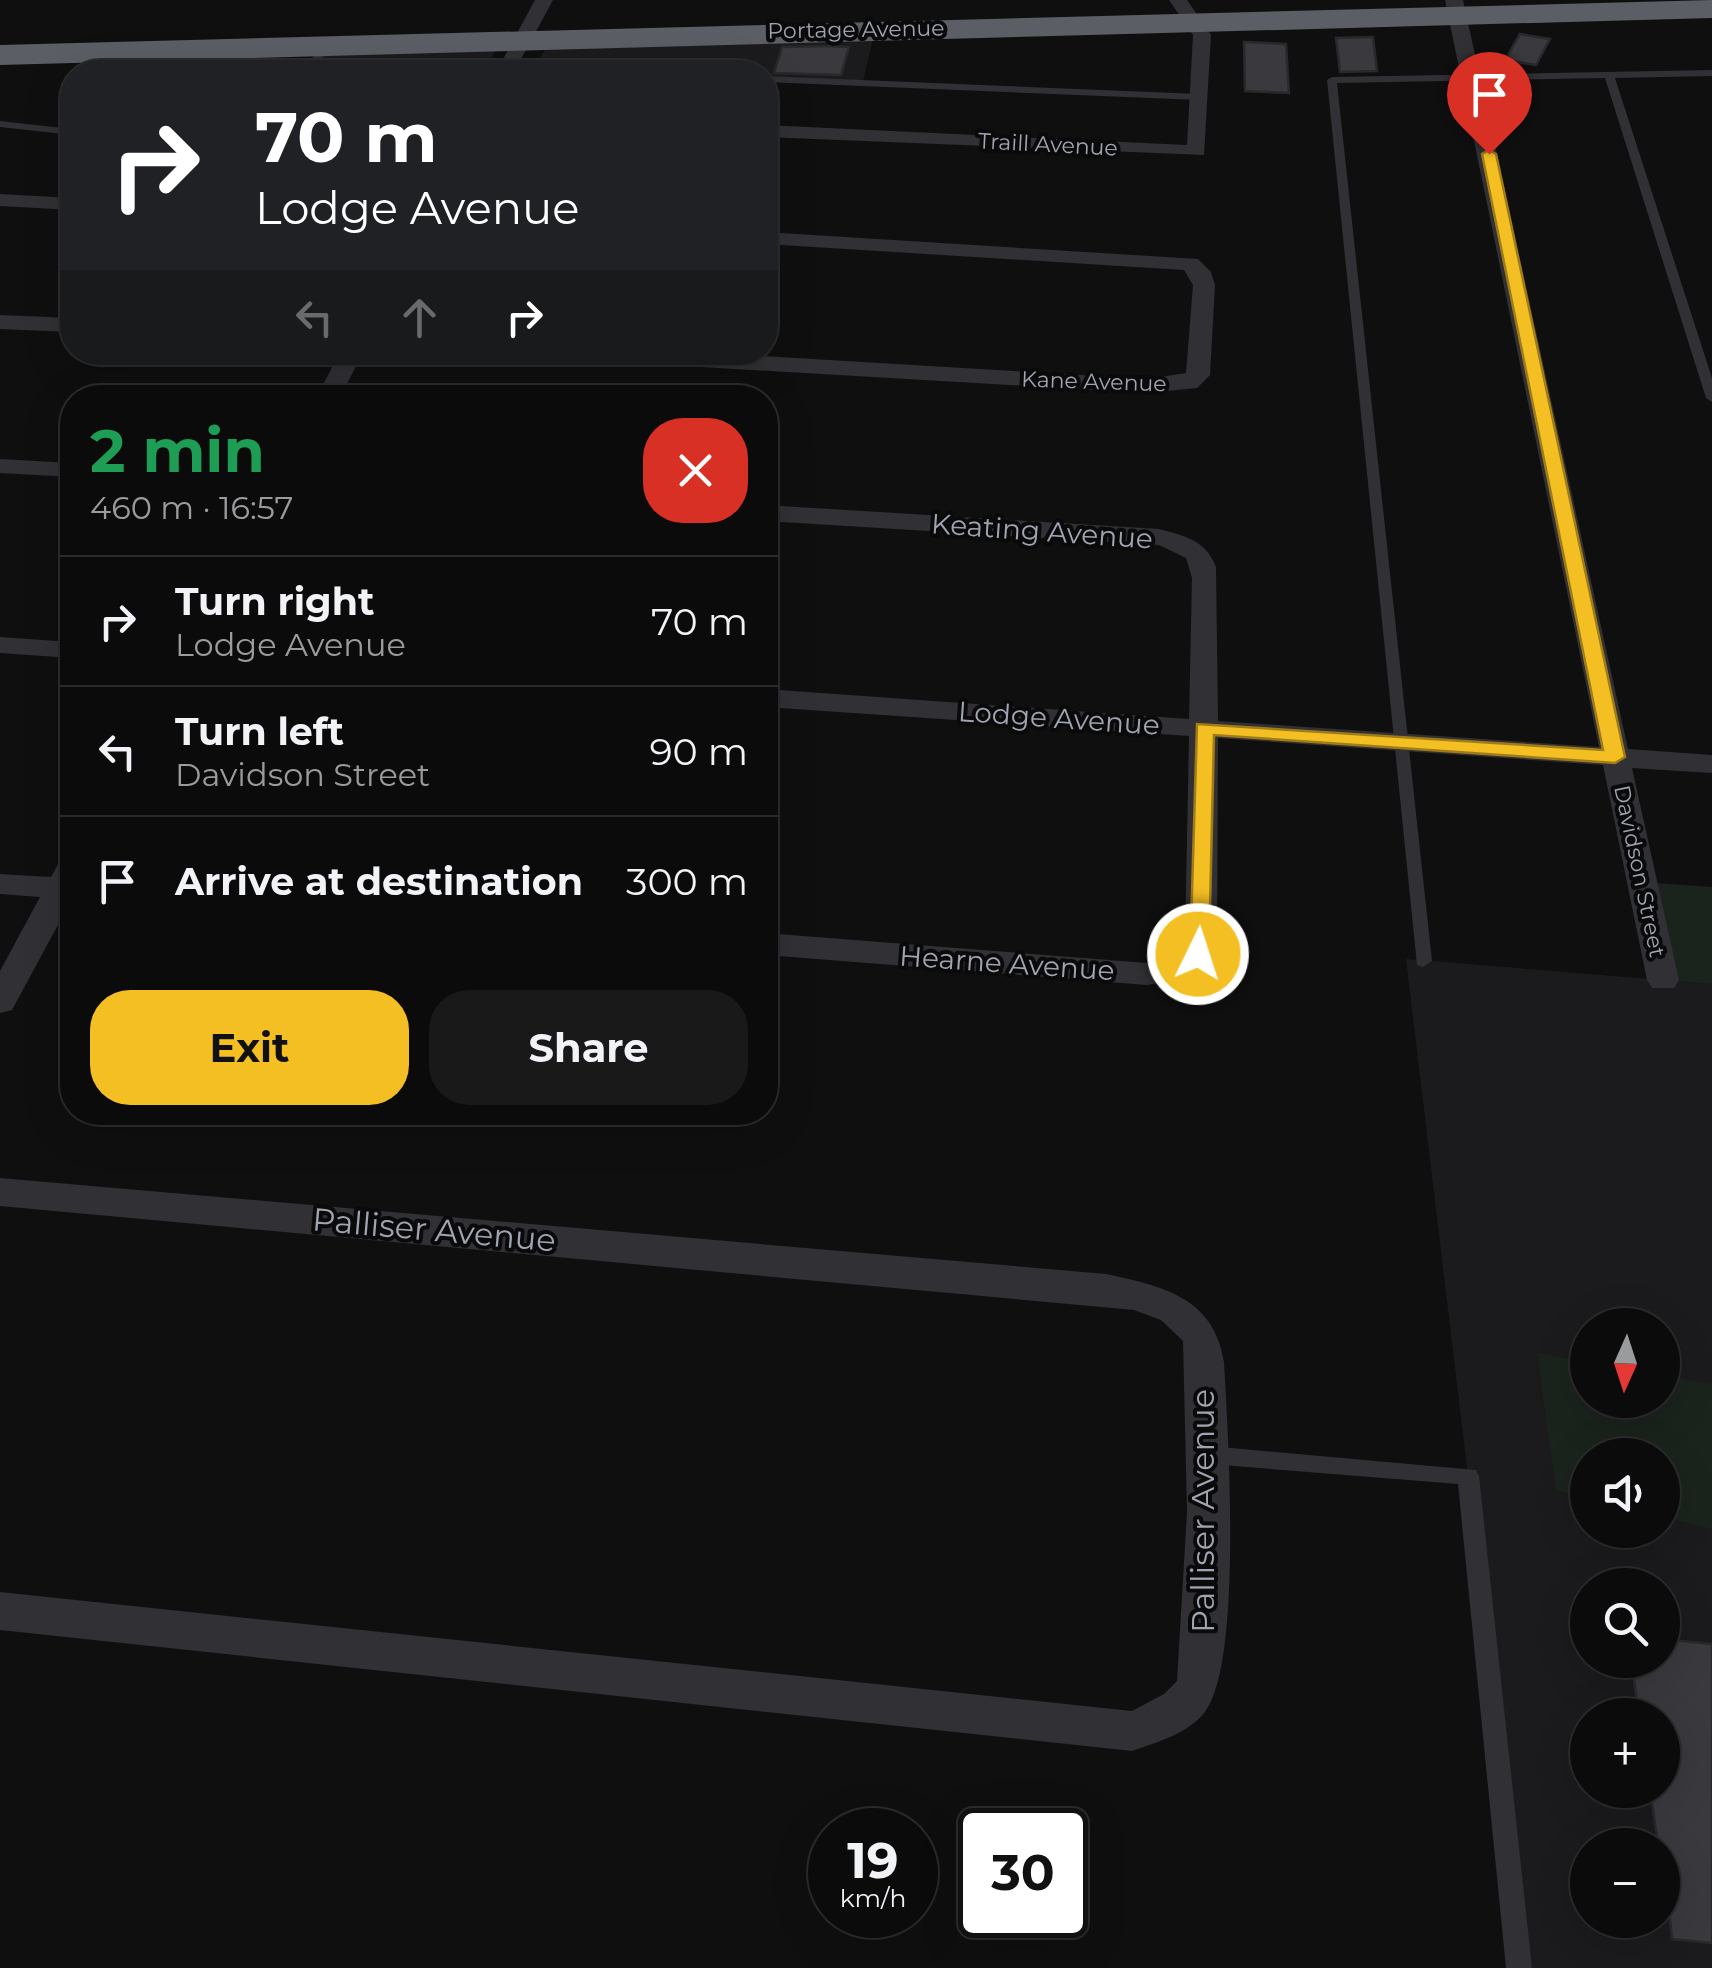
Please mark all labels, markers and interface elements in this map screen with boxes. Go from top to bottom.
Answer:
street label: Portage Avenue [767,14,945,45]
pin [1447,52,1532,155]
icon: arrive [1462,67,1517,122]
text: 70 m [255,94,438,180]
icon: right [90,100,220,230]
street label: Traill Avenue [977,127,1118,162]
text: Lodge Avenue [255,180,580,235]
icon: left [287,290,342,345]
icon: ahead [392,290,447,345]
icon: right [497,290,552,345]
street label: Kane Avenue [1021,365,1167,398]
text: 2 min [90,414,265,487]
button: close [643,418,748,523]
text: 460 m · 16:57 [90,488,293,527]
street label: Keating Avenue [930,506,1154,556]
text: Turn right [175,578,374,625]
icon: right [90,594,145,649]
text: 70 m [651,598,748,645]
text: Lodge Avenue [175,625,406,664]
street label: Lodge Avenue [957,694,1161,742]
text: Turn left [175,708,344,755]
icon: left [90,724,145,779]
text: 90 m [649,728,748,775]
text: Davidson Street [175,755,430,794]
street label: Davidson Street [1608,783,1671,960]
icon: arrive [90,854,145,909]
text: Arrive at destination [175,858,583,905]
text: 300 m [626,858,748,905]
position arrow [1146,902,1250,1006]
street label: Hearne Avenue [898,939,1116,987]
button: Exit [90,990,409,1105]
button: Share [429,990,748,1105]
street label: Palliser Avenue [311,1199,557,1260]
north arrow [1570,1308,1680,1418]
map controls [1570,1308,1680,1938]
street label: Palliser Avenue [1183,1389,1222,1633]
button: sound [1570,1438,1680,1548]
button: search [1570,1568,1680,1678]
button: + [1570,1698,1680,1808]
speed limit sign: 30 [958,1808,1088,1938]
button: − [1570,1828,1680,1938]
text: 19 [847,1830,899,1891]
text: km/h [840,1883,906,1913]

